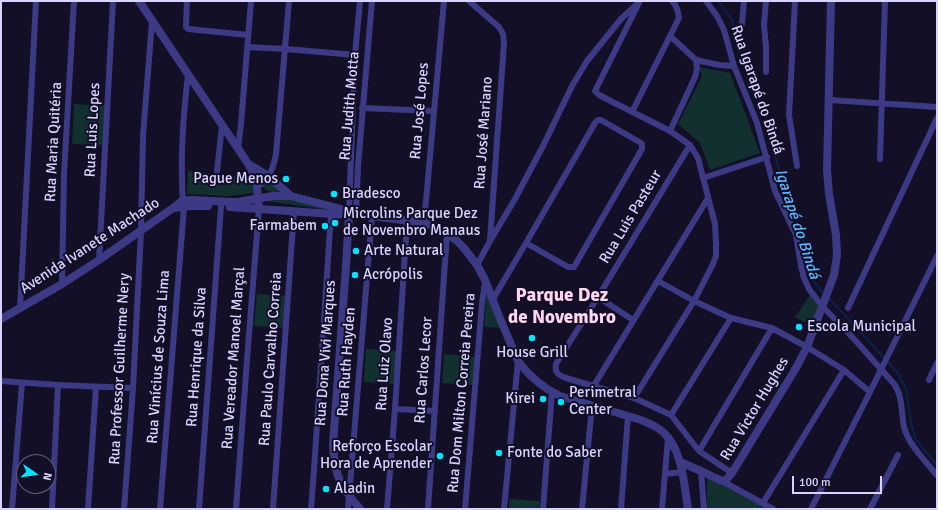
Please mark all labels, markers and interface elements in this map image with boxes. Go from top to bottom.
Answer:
street label: Rua Igarapé do Bindá [726,23,788,157]
street label: Rua Judith Motta [336,51,364,161]
street label: Rua José Lopes [407,62,433,160]
street label: Rua José Mariano [471,76,497,190]
street label: Rua Maria Quitéria [42,81,66,203]
street label: Rua Luis Lopes [82,82,104,178]
water label: Igarapé do Bindá [770,166,824,282]
street label: Rua Luis Pasteur [596,167,666,267]
place label: Pague Menos [193,170,278,188]
marker: Pague Menos [281,174,291,184]
place label: Bradesco [342,185,401,203]
marker: Bradesco [329,189,339,199]
street label: Avenida Ivanete Machado [17,194,163,298]
place label: Microlins Parque Dez de Novembro Manaus [343,205,480,240]
place label: Farmabem [250,217,317,235]
marker: Microlins Parque Dez de Novembro Manaus [330,218,340,228]
marker: Farmabem [320,221,330,231]
place label: Arte Natural [364,242,443,260]
marker: Arte Natural [351,246,361,256]
street label: Rua Vereador Manoel Marçal [219,266,249,450]
place label: Acrópolis [363,266,423,284]
street label: Rua Vinícius de Souza Lima [144,270,174,444]
marker: Acrópolis [350,270,360,280]
street label: Rua Paulo Carvalho Correia [256,271,286,447]
street label: Rua Professor Guilherme Nery [106,273,134,465]
street label: Rua Dona Vivi Marques [312,279,340,427]
district label: Parque Dez de Novembro [508,285,616,329]
street label: Rua Henrique da Silva [183,286,211,428]
street label: Rua Dom Milton Correia Pereira [444,292,480,494]
street label: Rua Ruth Hayden [334,307,360,417]
street label: Rua Carlos Lecor [411,316,437,424]
street label: Rua Luiz Olavo [373,317,397,411]
place label: Escola Municipal [807,318,916,336]
marker: Escola Municipal [794,322,804,332]
marker: House Grill [527,333,537,343]
place label: House Grill [496,344,568,362]
street label: Rua Victor Hughes [717,354,793,464]
place label: Perimetral Center [569,384,637,419]
place label: Kirei [505,390,535,408]
marker: Kirei [538,394,548,404]
marker: Perimetral Center [556,397,566,407]
place label: Reforço Escolar Hora de Aprender [320,438,432,473]
place label: Fonte do Saber [507,444,602,462]
marker: Fonte do Saber [494,448,504,458]
marker: Reforço Escolar Hora de Aprender [435,451,445,461]
north arrow [16,454,56,494]
scale bar [794,468,884,494]
text: N [40,471,54,482]
text: 100 m [799,475,831,490]
place label: Aladin [334,480,375,498]
marker: Aladin [321,484,331,494]

